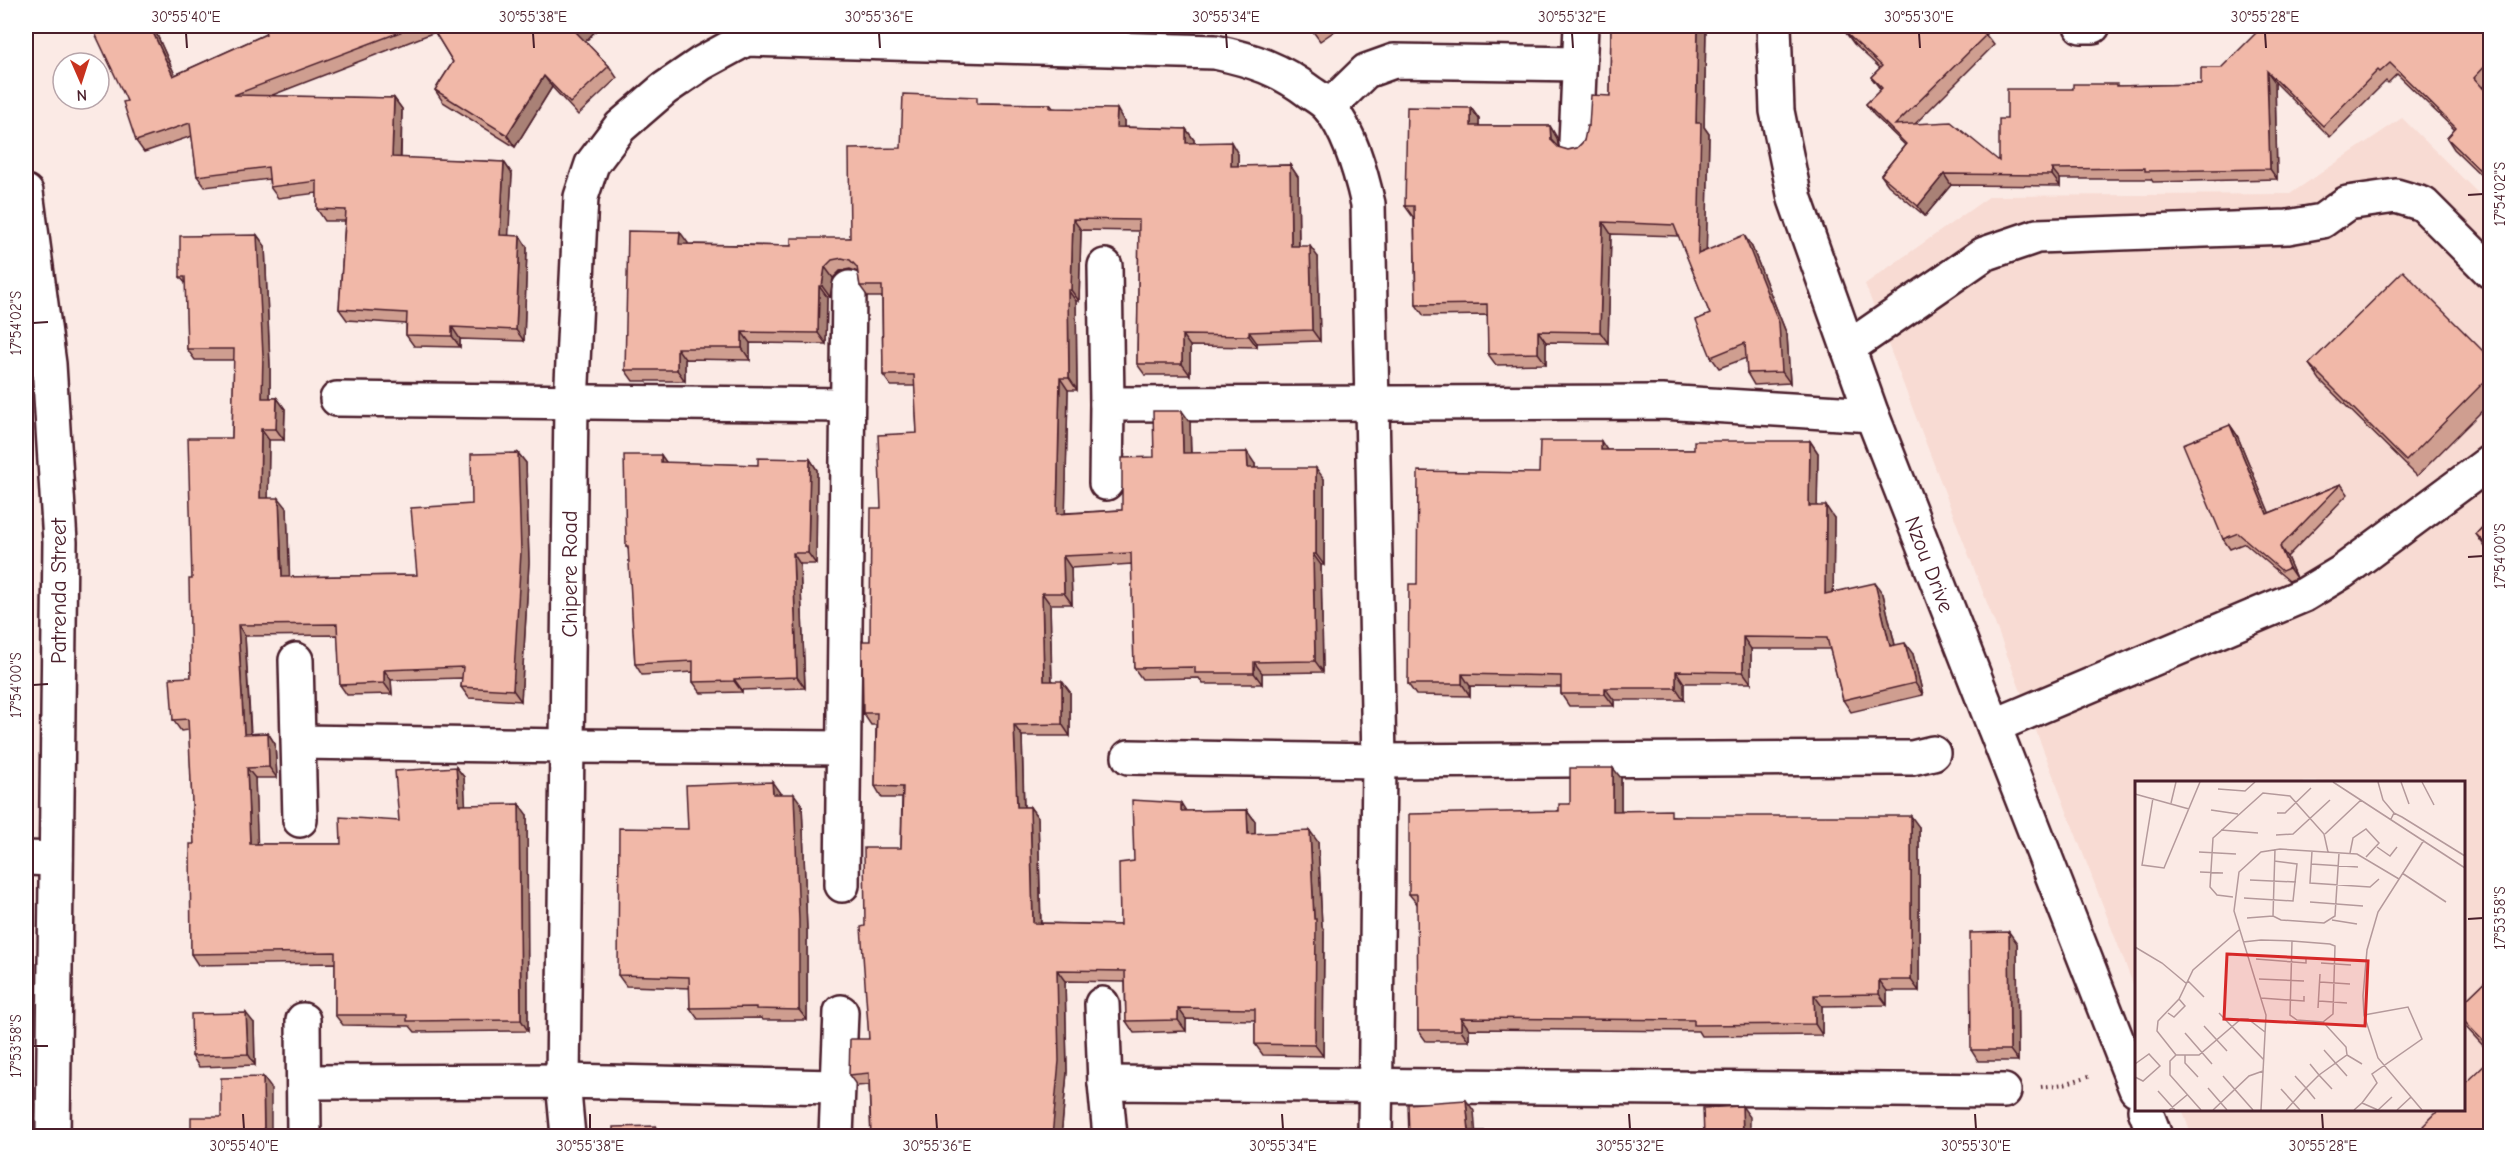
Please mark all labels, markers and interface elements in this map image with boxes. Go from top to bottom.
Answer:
text: 30°55'40"E [151,8,221,26]
text: 30°55'38"E [499,8,567,26]
text: 30°55'36"E [845,8,913,26]
text: 30°55'34"E [1192,8,1260,26]
text: 30°55'32"E [1538,8,1606,26]
text: 30°55'30"E [1884,8,1954,26]
text: 30°55'28"E [2231,8,2299,26]
north arrow [51,51,111,111]
text: N [76,86,87,104]
text: 17°54'02"S [2491,162,2509,226]
text: 17°54'02"S [7,291,25,355]
street label: Chipere Road [557,510,583,638]
street label: Nzou Drive [1899,513,1959,616]
street label: Patrenda Street [46,517,72,664]
text: 17°54'00"S [2491,523,2509,589]
text: 17°54'00"S [7,652,25,718]
inset map [2135,781,2465,1111]
text: 17°53'58"S [2491,886,2509,950]
text: 17°53'58"S [7,1014,25,1078]
text: 30°55'40"E [209,1137,279,1155]
text: 30°55'38"E [556,1137,624,1155]
text: 30°55'36"E [903,1137,971,1155]
text: 30°55'34"E [1249,1137,1317,1155]
text: 30°55'32"E [1596,1137,1664,1155]
text: 30°55'30"E [1941,1137,2011,1155]
text: 30°55'28"E [2289,1137,2357,1155]

